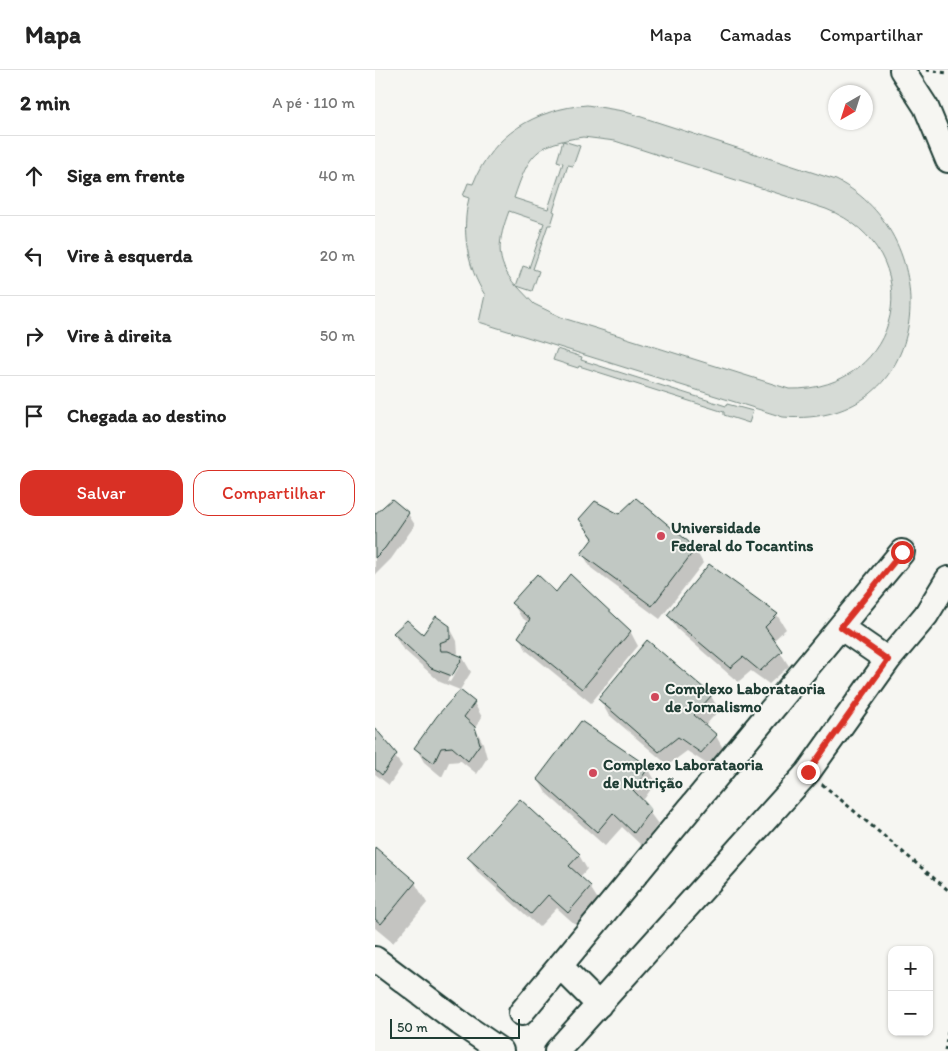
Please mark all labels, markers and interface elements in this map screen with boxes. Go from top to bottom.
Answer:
text: Mapa [25,20,81,49]
text: Mapa [650,24,692,46]
text: Camadas [720,24,792,46]
text: Compartilhar [820,24,923,46]
north arrow [828,85,873,130]
text: 2 min [20,90,70,115]
text: A pé · 110 m [272,93,355,112]
icon: ahead [20,162,48,190]
text: Siga em frente [67,164,185,187]
text: 40 m [318,166,355,185]
icon: left [20,242,48,270]
text: Vire à esquerda [67,244,193,267]
text: 20 m [320,246,355,265]
icon: right [20,322,48,350]
text: Vire à direita [67,324,172,347]
text: 50 m [320,326,355,345]
icon: arrive [20,402,48,430]
text: Chegada ao destino [67,404,226,427]
button: Salvar [20,470,183,516]
button: Compartilhar [193,470,355,516]
place label: Universidade Federal do Tocantins [671,518,813,555]
marker: Universidade Federal do Tocantins [655,530,667,542]
route start [891,541,914,564]
place label: Complexo Laborataoria de Jornalismo [665,679,826,716]
marker: Complexo Laborataoria de Jornalismo [649,691,661,703]
place label: Complexo Laborataoria de Nutrição [603,755,764,793]
route end [797,761,820,784]
marker: Complexo Laborataoria de Nutrição [587,767,599,779]
map controls [888,946,933,1036]
button: + [888,946,933,991]
button: − [888,991,933,1036]
scale bar [390,1016,520,1039]
text: 50 m [397,1019,428,1036]

